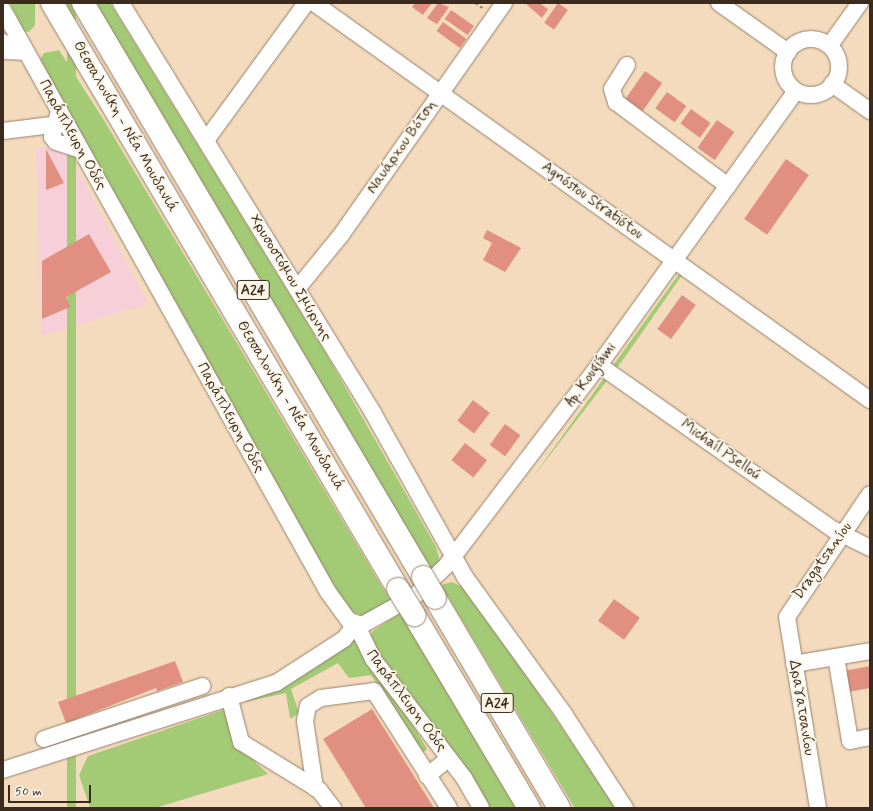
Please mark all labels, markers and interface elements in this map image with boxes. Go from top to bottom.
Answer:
street label: Θεσσαλονίκη - Νέα Μουδανιά [69,38,181,216]
street label: Παράπλευρη Οδός [34,77,110,193]
street label: Ναυάρχου Βότση [363,97,441,197]
street label: Agnóstou Stratiótou [538,158,646,244]
street label: Χρυσοστόμου Σμύρνης [245,212,335,344]
road number: Α24 [236,278,270,302]
street label: Θεσσαλονίκη - Νέα Μουδανιά [232,318,348,494]
street label: Ap. Kougiámi [562,339,620,411]
street label: Παράπλευρη Οδός [192,360,268,476]
street label: Michaíl Pselloú [677,416,763,484]
street label: Dragatsaníou [790,519,856,603]
street label: Παράπλευρη Οδός [362,646,450,756]
street label: Δραγατσανίου [785,659,817,757]
road number: Α24 [480,691,514,715]
scale bar [10,777,93,803]
text: 50 m [15,784,42,800]

